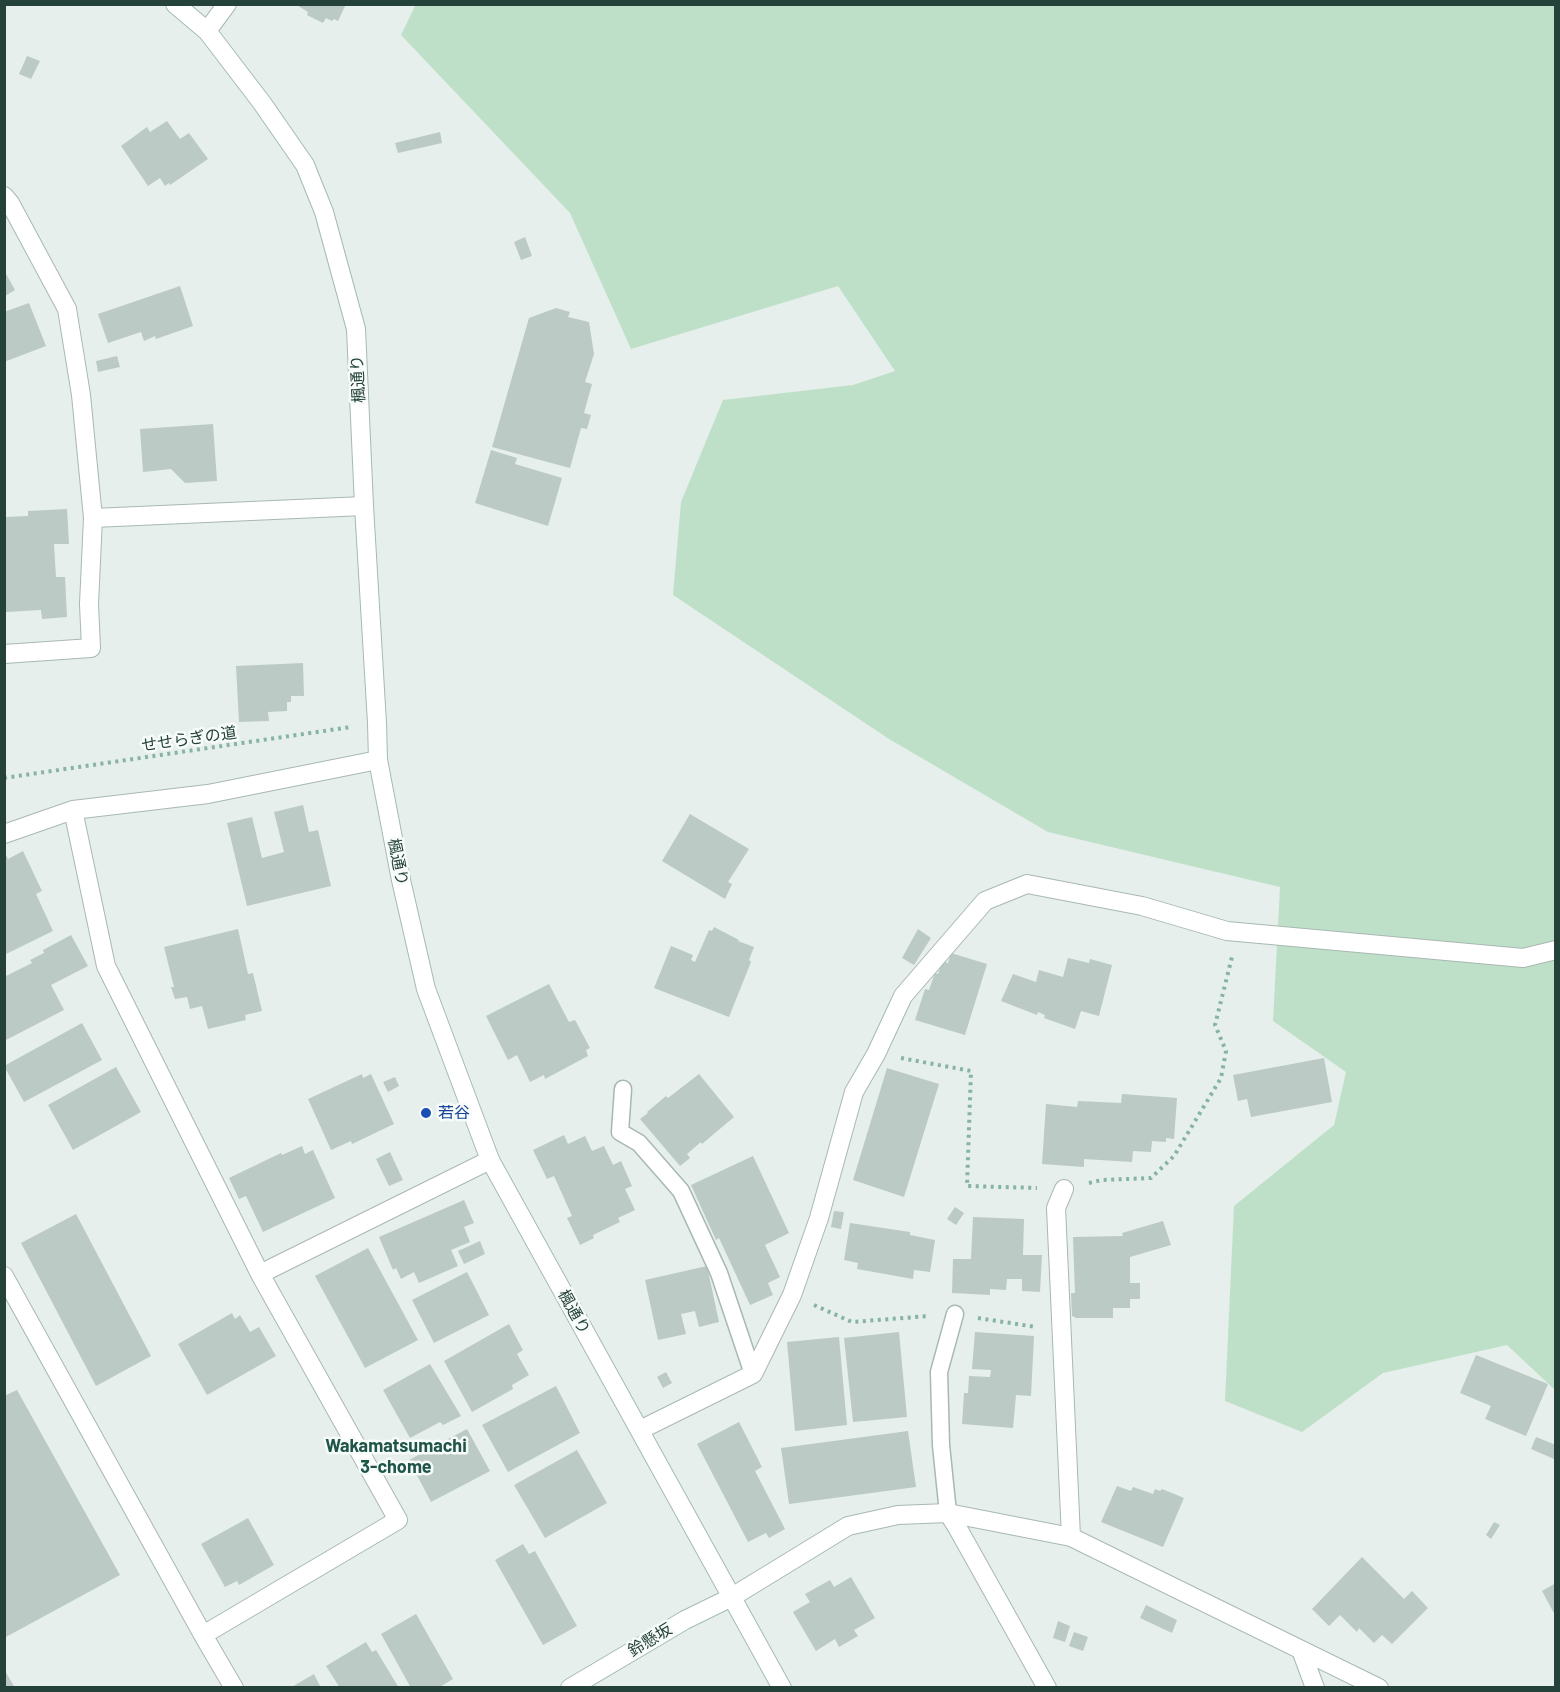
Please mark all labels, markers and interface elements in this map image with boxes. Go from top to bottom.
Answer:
street label: 楓通り [347,355,369,403]
street label: せせらぎの道 [140,723,238,755]
street label: 楓通り [384,837,412,887]
place label: 若谷 [438,1103,470,1123]
marker: 若谷 [419,1106,433,1120]
street label: 楓通り [554,1286,594,1338]
district label: Wakamatsumachi 3-chome [325,1435,467,1478]
street label: 鈴懸坂 [624,1619,676,1661]

